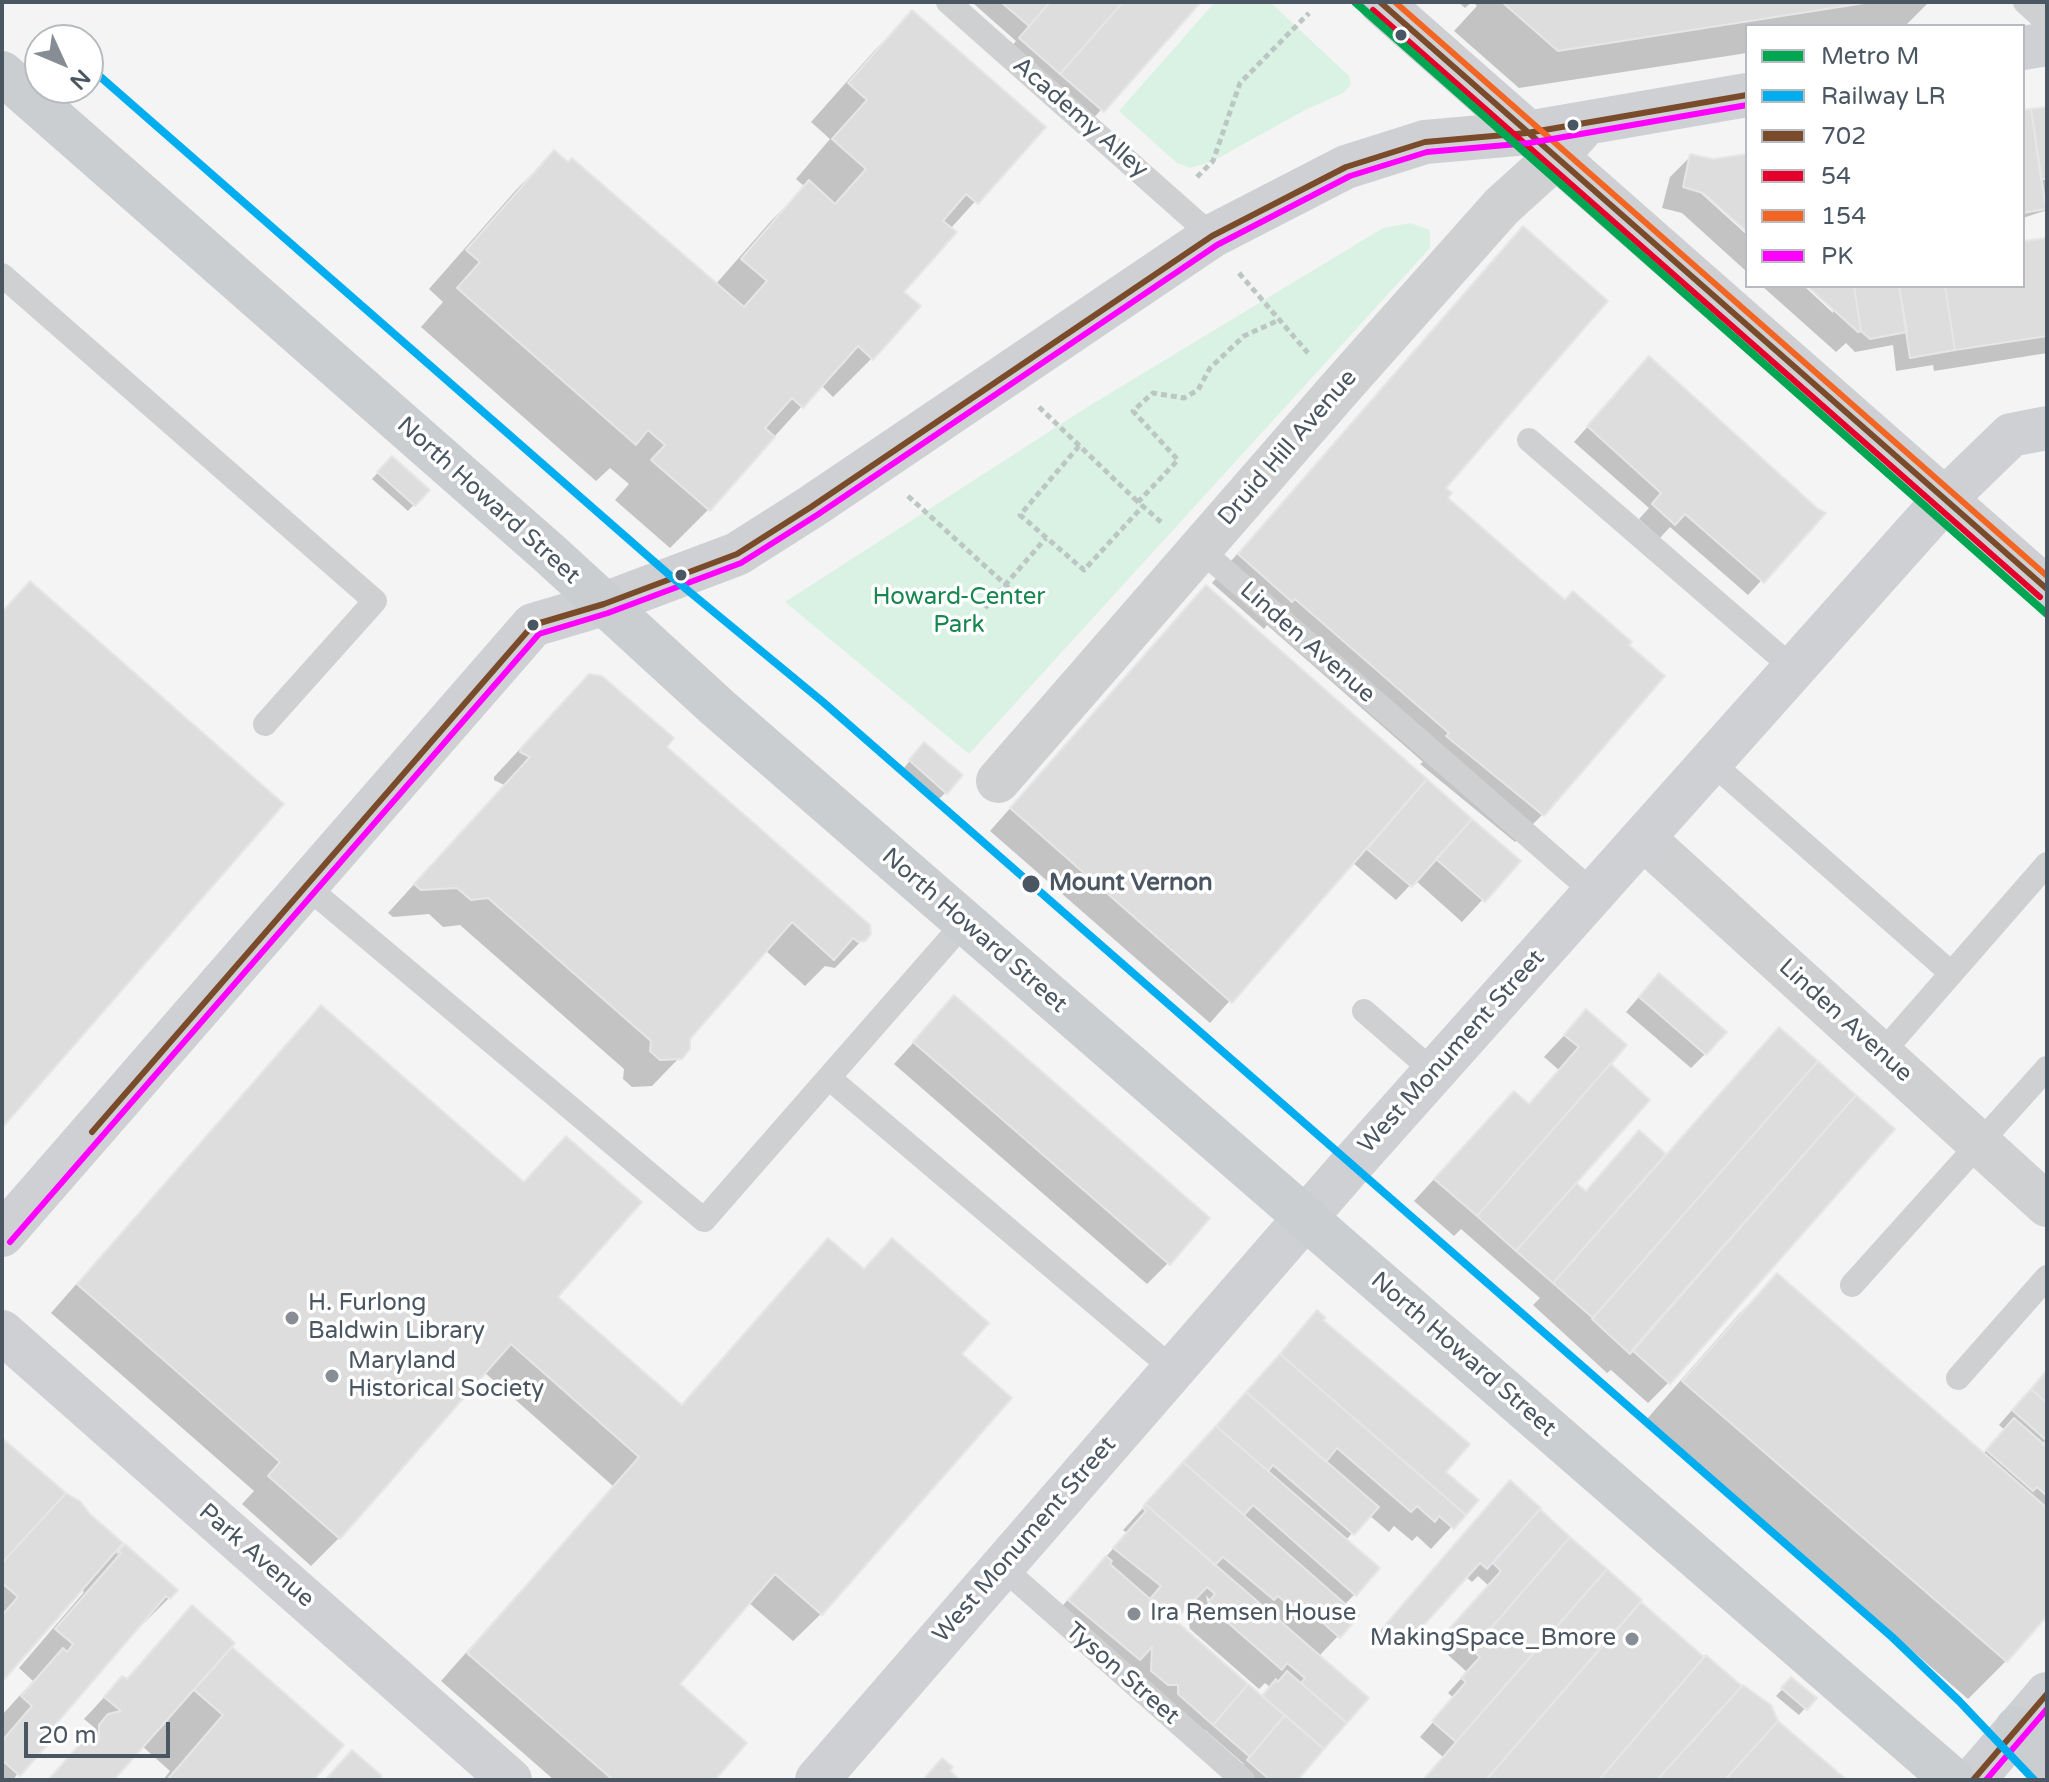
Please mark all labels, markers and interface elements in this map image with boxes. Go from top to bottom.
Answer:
north arrow [24,24,104,104]
legend [1745,24,2025,288]
unlabelled marker [1393,27,1409,43]
text: Metro M [1821,42,1919,71]
street label: Academy Alley [1007,51,1153,185]
text: N [64,64,95,95]
text: Railway LR [1821,82,1946,111]
unlabelled marker [1565,117,1581,133]
text: 702 [1821,122,1866,151]
text: 54 [1821,162,1851,191]
text: 154 [1821,202,1866,231]
text: PK [1821,242,1853,271]
street label: Druid Hill Avenue [1213,364,1363,532]
street label: North Howard Street [391,411,585,591]
unlabelled marker [673,567,689,583]
street label: Linden Avenue [1233,576,1381,710]
park label: Howard-Center Park [873,584,1045,640]
unlabelled marker [525,617,541,633]
street label: North Howard Street [875,843,1073,1019]
place label: Mount Vernon [1049,870,1213,898]
marker: Mount Vernon [1020,873,1042,895]
street label: West Monument Street [1353,944,1551,1160]
street label: Linden Avenue [1772,953,1918,1089]
street label: North Howard Street [1364,1267,1562,1443]
place label: H. Furlong Baldwin Library [308,1290,485,1346]
marker: H. Furlong Baldwin Library [283,1309,301,1327]
place label: Maryland Historical Society [348,1348,544,1404]
marker: Maryland Historical Society [323,1367,341,1385]
street label: West Monument Street [927,1431,1123,1649]
street label: Park Avenue [192,1498,320,1614]
place label: Ira Remsen House [1150,1600,1356,1628]
marker: Ira Remsen House [1125,1605,1143,1623]
street label: Tyson Street [1059,1617,1185,1731]
place label: MakingSpace_Bmore [1370,1625,1616,1653]
marker: MakingSpace_Bmore [1623,1630,1641,1648]
scale bar [28,1706,174,1756]
text: 20 m [38,1721,96,1750]

